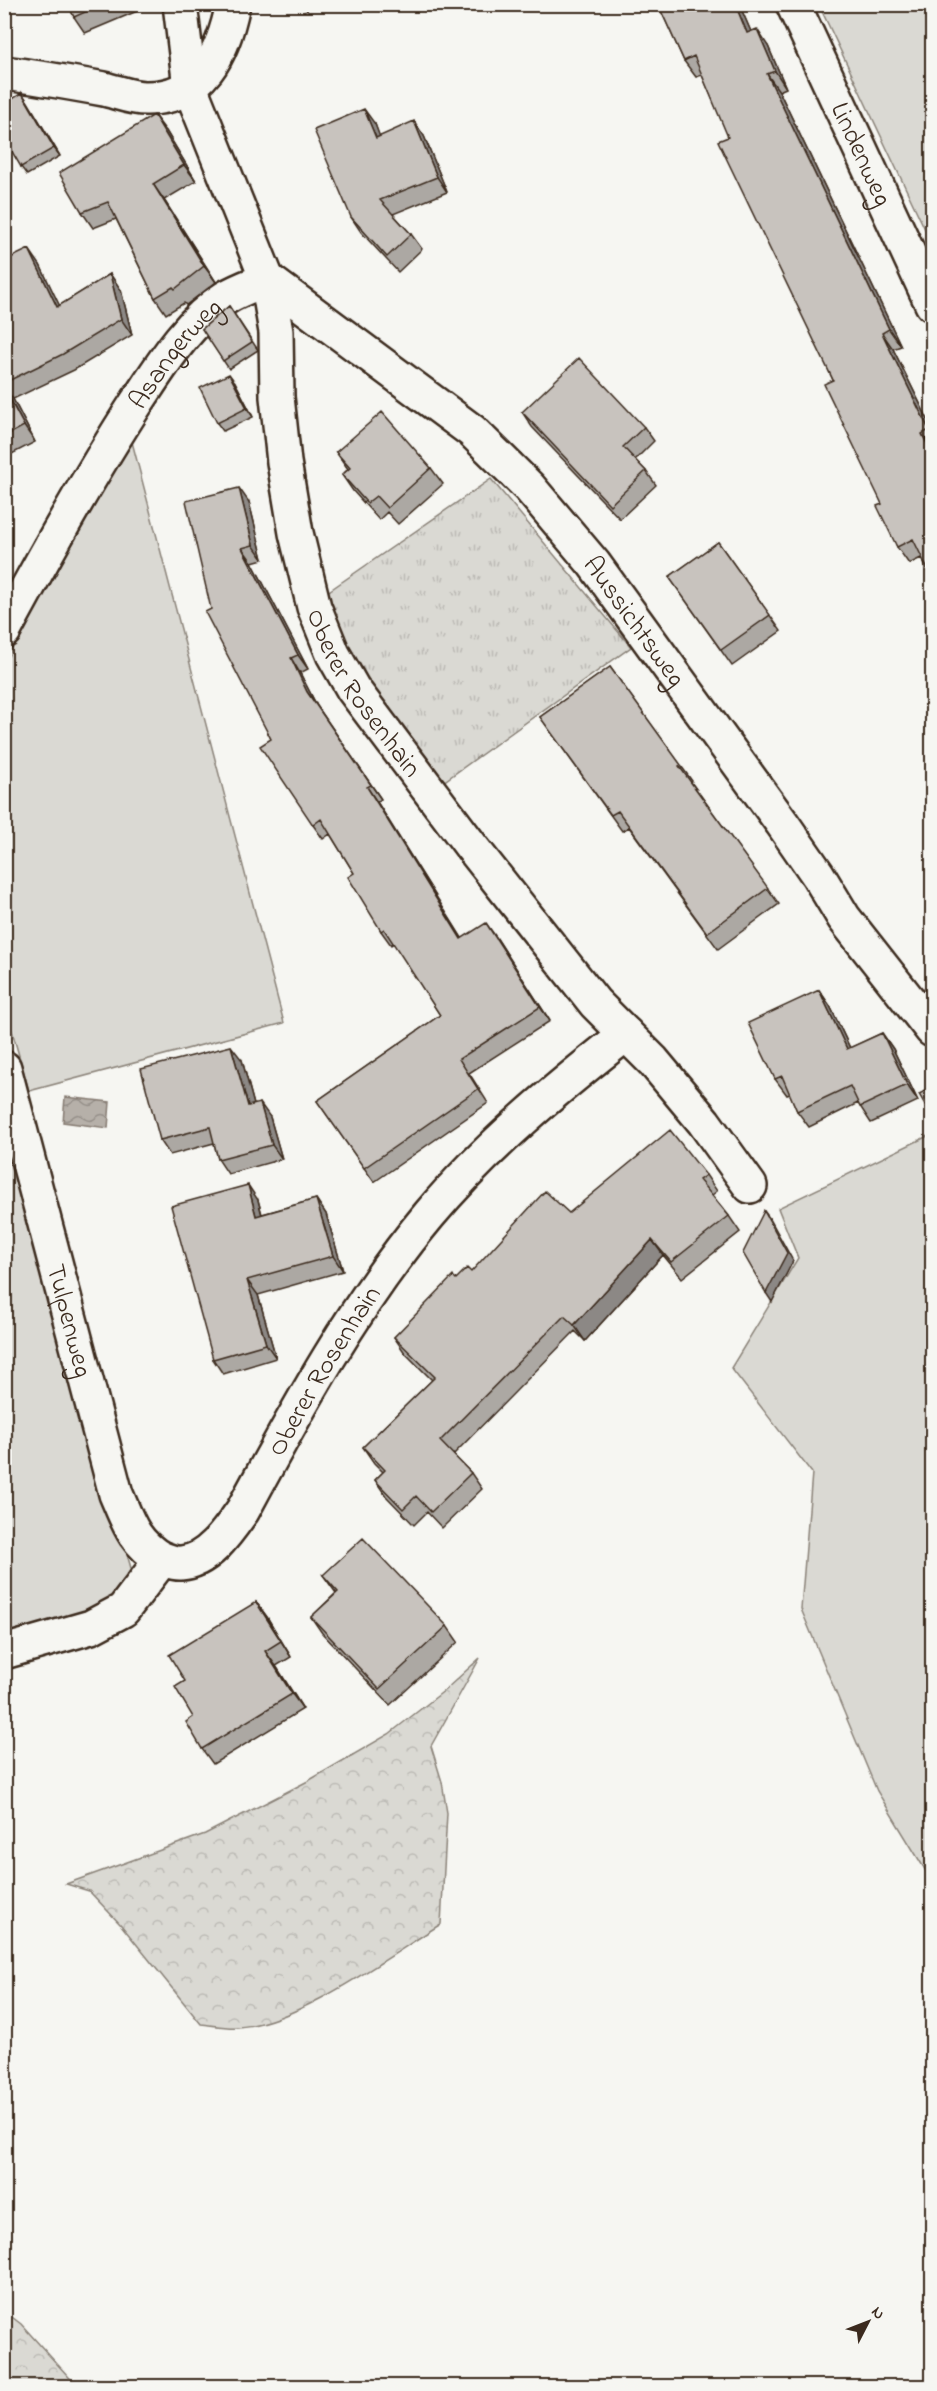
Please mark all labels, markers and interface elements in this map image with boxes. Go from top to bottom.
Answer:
street label: Lindenweg [819,96,901,213]
street label: Asangerweg [120,289,231,418]
street label: Aussichtsweg [572,548,694,696]
street label: Oberer Rosenhain [295,603,430,787]
street label: Tulpenweg [34,1260,102,1382]
street label: Oberer Rosenhain [259,1278,392,1464]
north arrow [838,2292,898,2352]
text: N [865,2301,890,2325]

